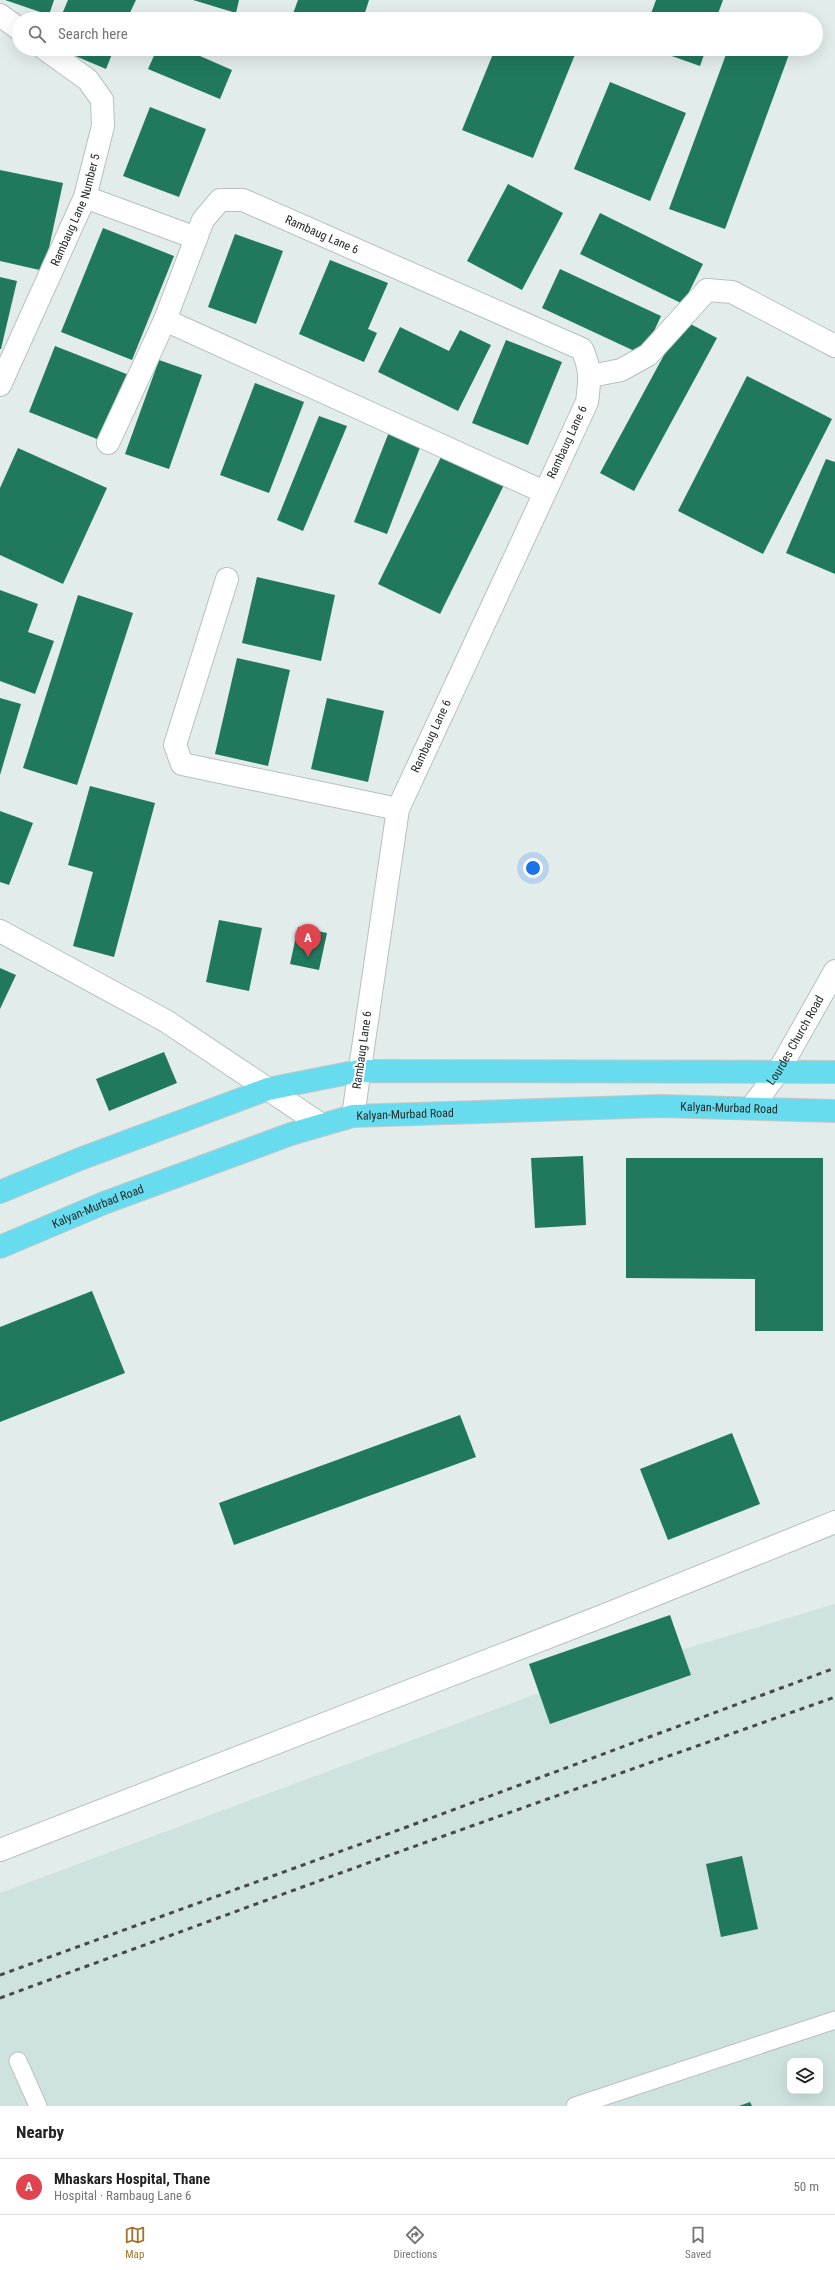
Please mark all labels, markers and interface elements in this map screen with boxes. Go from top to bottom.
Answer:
search box [12,12,823,56]
icon: search [26,23,48,45]
text: Search here [58,25,128,43]
street label: Rambaug Lane Number 5 [48,152,103,268]
street label: Rambaug Lane 6 [283,212,361,257]
street label: Rambaug Lane 6 [544,403,590,481]
street label: Rambaug Lane 6 [408,697,454,775]
your location [523,858,543,878]
pin: A [295,924,321,957]
street label: Lourdes Church Road [764,993,827,1088]
street label: Rambaug Lane 6 [350,1010,374,1090]
street label: Kalyan-Murbad Road [680,1100,778,1116]
street label: Kalyan-Murbad Road [356,1106,454,1123]
street label: Kalyan-Murbad Road [50,1182,146,1231]
map controls [787,2058,823,2094]
button: layers [787,2058,823,2094]
text: Nearby [16,2122,64,2142]
text: Mhaskars Hospital, Thane [54,2170,210,2188]
text: A [25,2179,33,2194]
text: 50 m [793,2179,819,2194]
text: Hospital · Rambaug Lane 6 [54,2188,192,2203]
tab: Map [124,2224,146,2261]
tab: Directions [393,2224,437,2261]
tab: Saved [685,2224,711,2261]

